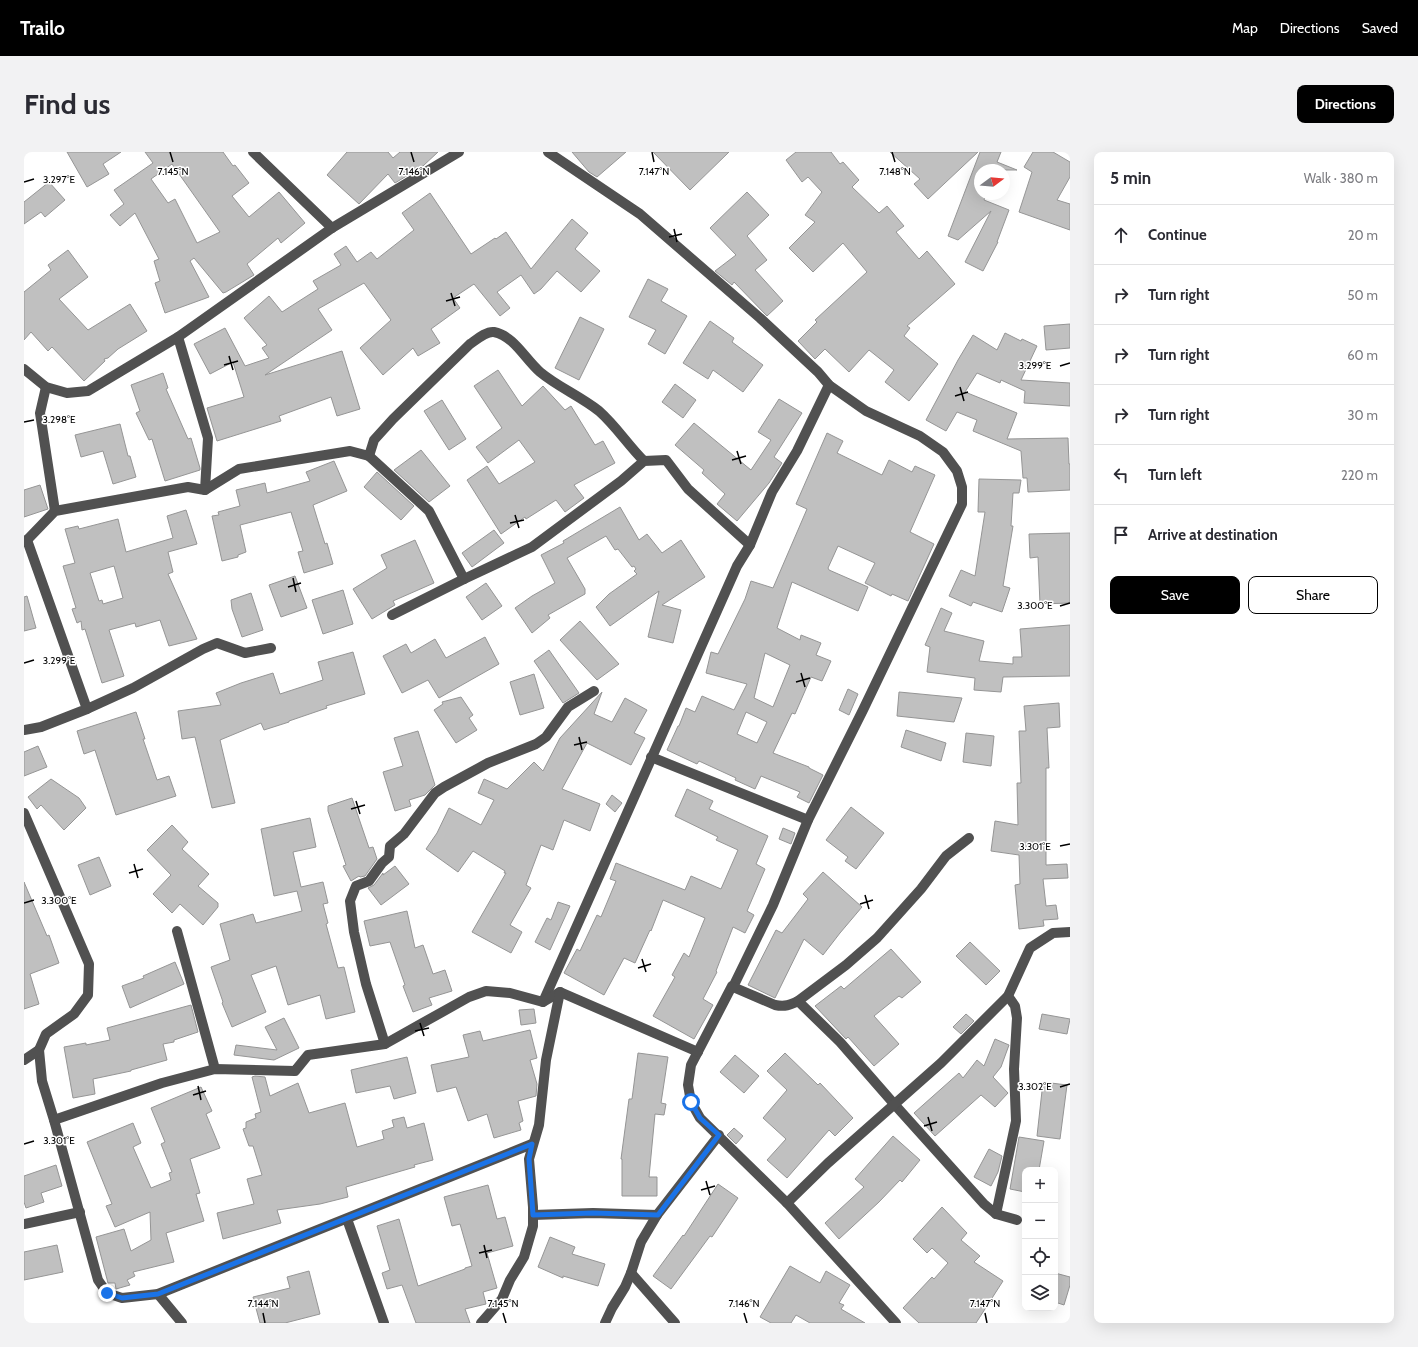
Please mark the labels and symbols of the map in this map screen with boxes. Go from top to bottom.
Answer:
north arrow [974,164,1010,200]
text: 7.145°N [158,165,188,178]
text: 7.146°N [398,165,430,178]
text: 7.147°N [639,165,669,178]
text: 7.148°N [879,165,911,178]
text: 3.297°E [43,173,75,186]
text: 3.299°E [1019,359,1052,372]
text: 3.298°E [43,413,76,426]
text: 3.300°E [1017,599,1053,612]
text: 3.299°E [43,654,76,667]
text: 3.301°E [1019,840,1051,853]
text: 3.300°E [41,894,77,907]
text: 3.302°E [1018,1080,1052,1093]
route start [682,1093,700,1111]
text: 3.301°E [43,1134,75,1147]
route end [98,1284,116,1302]
text: 7.144°N [247,1297,279,1310]
text: 7.145°N [488,1297,518,1310]
text: 7.146°N [728,1297,760,1310]
text: 7.147°N [970,1297,1000,1310]

